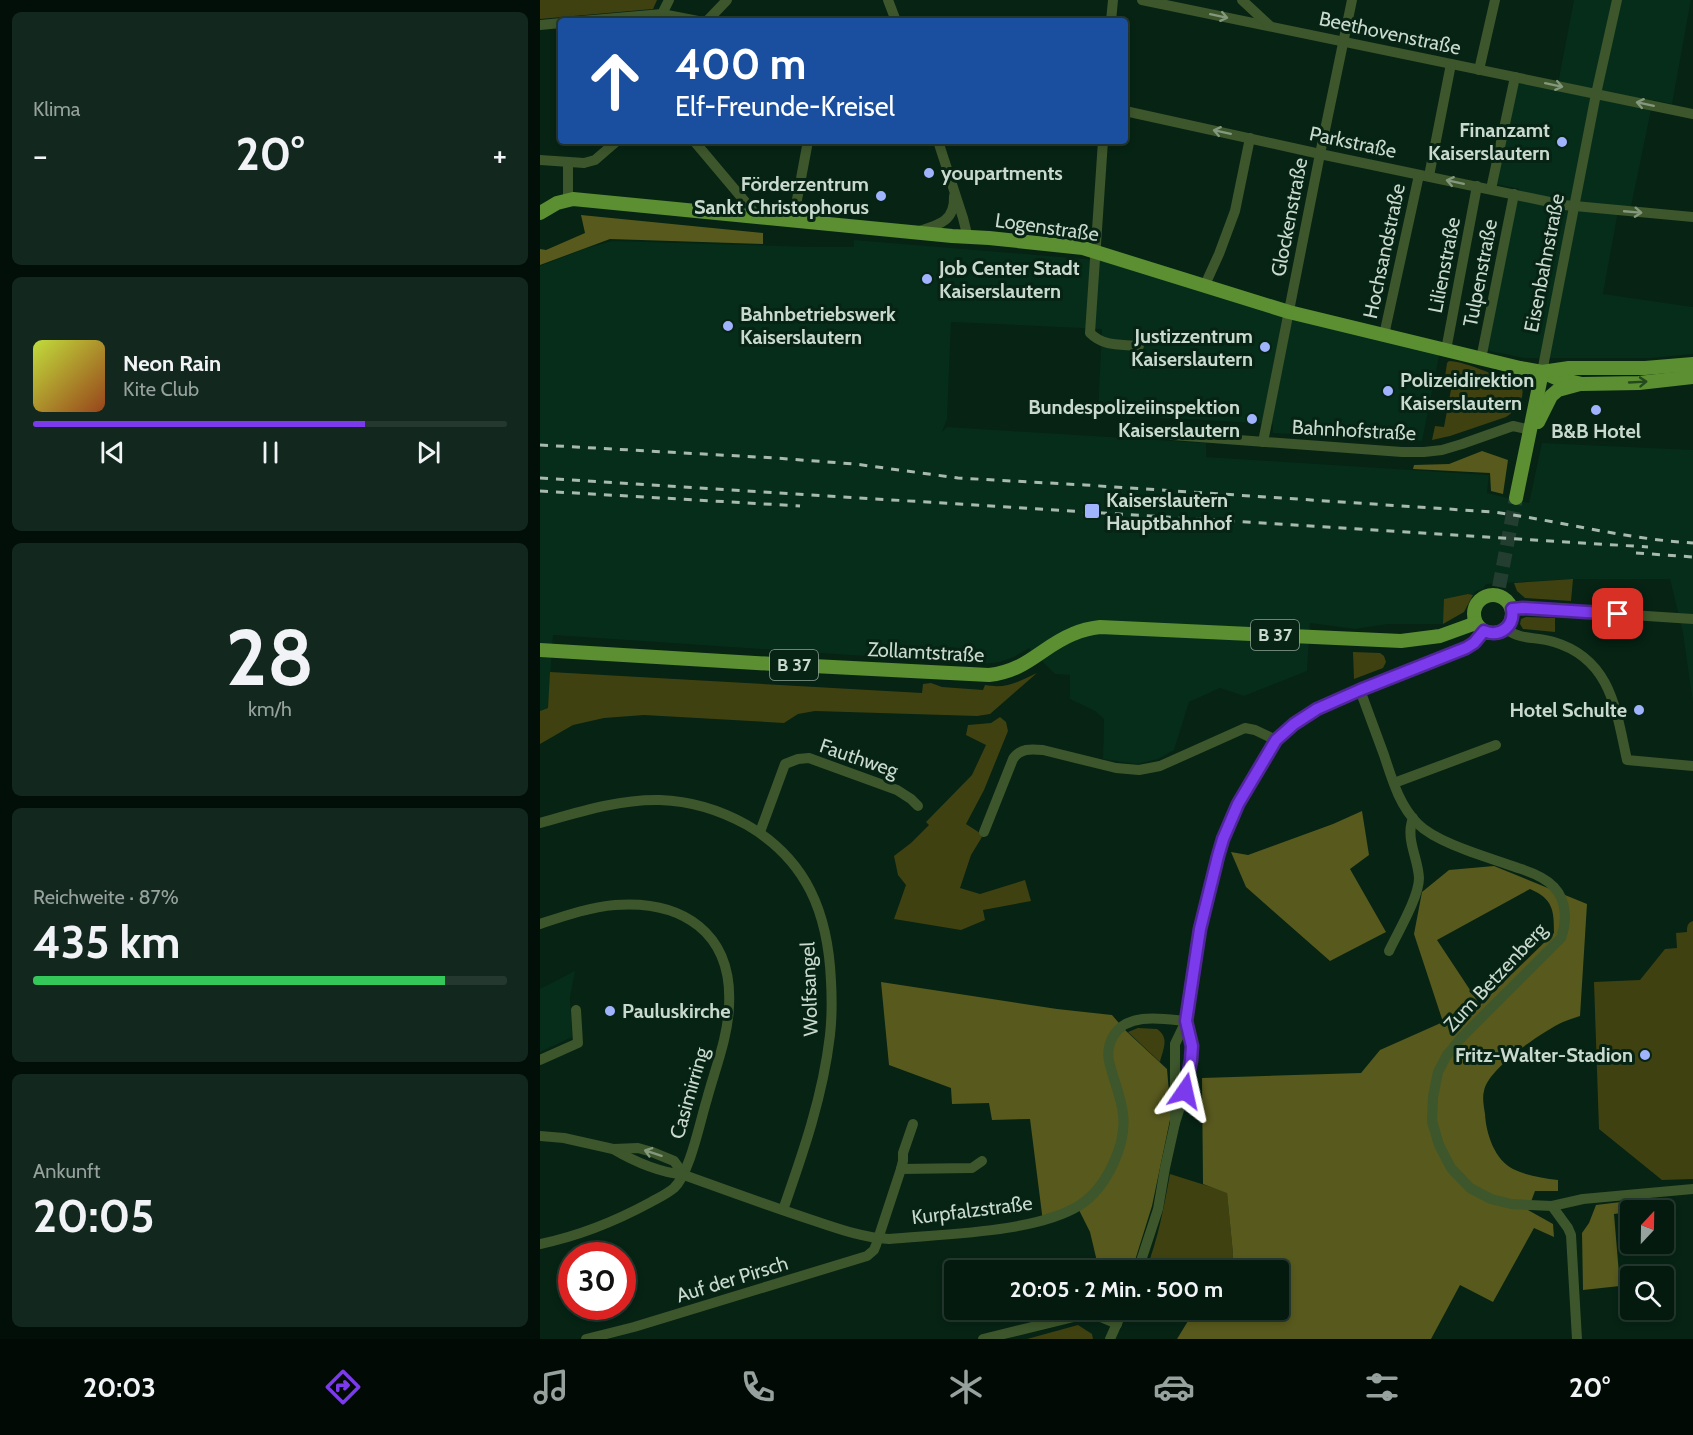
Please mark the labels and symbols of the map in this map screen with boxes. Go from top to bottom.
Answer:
street label: Beethovenstraße [1317,6,1463,60]
one-way arrow [1210,11,1229,23]
one-way arrow [1545,80,1564,92]
one-way arrow [1635,98,1655,109]
place label: Finanzamt Kaiserslautern [1428,118,1550,165]
street label: Parkstraße [1307,121,1399,163]
one-way arrow [1212,126,1232,137]
marker: Finanzamt Kaiserslautern [1555,135,1569,149]
street label: Glockenstraße [1266,156,1312,278]
place label: youpartments [941,161,1063,185]
marker: youpartments [922,166,936,180]
place label: Förderzentrum Sankt Christophorus [694,172,869,219]
one-way arrow [1446,176,1466,187]
street label: Hochsandstraße [1358,181,1410,321]
marker: Förderzentrum Sankt Christophorus [874,189,888,203]
street label: Eisenbahnstraße [1519,192,1569,334]
one-way arrow [1622,206,1642,217]
street label: Logenstraße [993,208,1101,246]
street label: Lilienstraße [1423,215,1465,315]
street label: Tulpenstraße [1458,217,1502,329]
place label: Job Center Stadt Kaiserslautern [938,256,1080,303]
marker: Job Center Stadt Kaiserslautern [920,272,934,286]
place label: Bahnbetriebswerk Kaiserslautern [740,302,896,349]
marker: Bahnbetriebswerk Kaiserslautern [721,319,735,333]
place label: Justizzentrum Kaiserslautern [1131,324,1253,371]
marker: Justizzentrum Kaiserslautern [1258,340,1272,354]
place label: Polizeidirektion Kaiserslautern [1400,368,1534,415]
one-way arrow [1627,377,1647,388]
marker: Polizeidirektion Kaiserslautern [1381,384,1395,398]
place label: Bundespolizeiinspektion Kaiserslautern [1028,395,1240,442]
marker: B&B Hotel [1589,403,1603,417]
marker: Bundespolizeiinspektion Kaiserslautern [1245,412,1259,426]
street label: Bahnhofstraße [1291,415,1417,445]
place label: B&B Hotel [1551,419,1641,443]
place label: Kaiserslautern Hauptbahnhof [1106,488,1232,535]
marker: Kaiserslautern Hauptbahnhof [1083,502,1101,520]
pin [1592,588,1643,639]
road number: B 37 [1251,620,1299,650]
street label: Zollamtstraße [867,637,985,667]
road number: B 37 [770,650,818,680]
place label: Hotel Schulte [1509,698,1627,722]
marker: Hotel Schulte [1632,703,1646,717]
street label: Fauthweg [817,733,902,783]
street label: Zum Betzenberg [1439,917,1552,1036]
street label: Wolfsangel [795,941,823,1037]
place label: Pauluskirche [622,999,731,1023]
marker: Pauluskirche [603,1004,617,1018]
street label: Casimirring [664,1043,714,1142]
place label: Fritz-Walter-Stadion [1455,1043,1633,1067]
marker: Fritz-Walter-Stadion [1638,1048,1652,1062]
position arrow [1153,1059,1217,1123]
one-way arrow [644,1146,663,1157]
street label: Kurpfalzstraße [910,1191,1034,1229]
north arrow [1620,1200,1674,1254]
speed limit sign: 30 [558,1242,636,1320]
street label: Auf der Pirsch [673,1251,791,1307]

